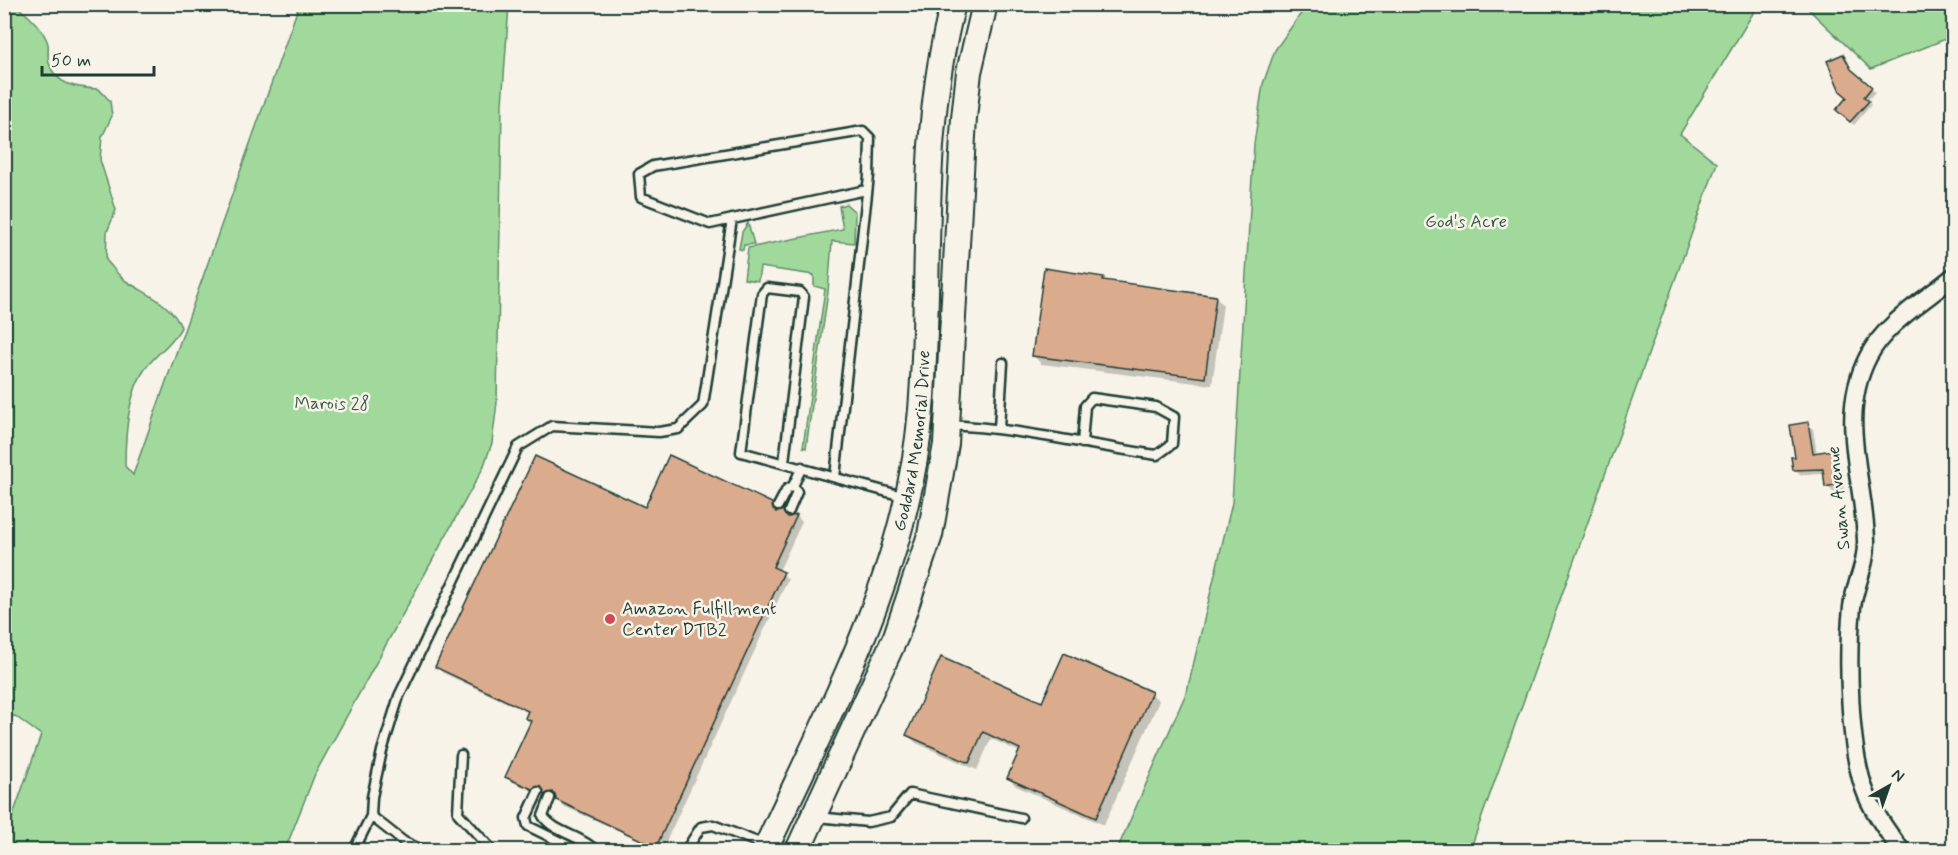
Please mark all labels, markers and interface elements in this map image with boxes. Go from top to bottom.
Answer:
scale bar [42,39,154,77]
text: 50 m [51,49,91,73]
park label: God's Acre [1425,210,1507,234]
street label: Goddard Memorial Drive [888,350,936,534]
park label: Marois 28 [295,392,369,416]
street label: Swan Avenue [1822,445,1856,551]
place label: Amazon Fulfillment Center DTB2 [622,597,777,642]
marker: Amazon Fulfillment Center DTB2 [603,612,617,626]
north arrow [1859,756,1919,816]
text: N [1887,764,1909,787]

